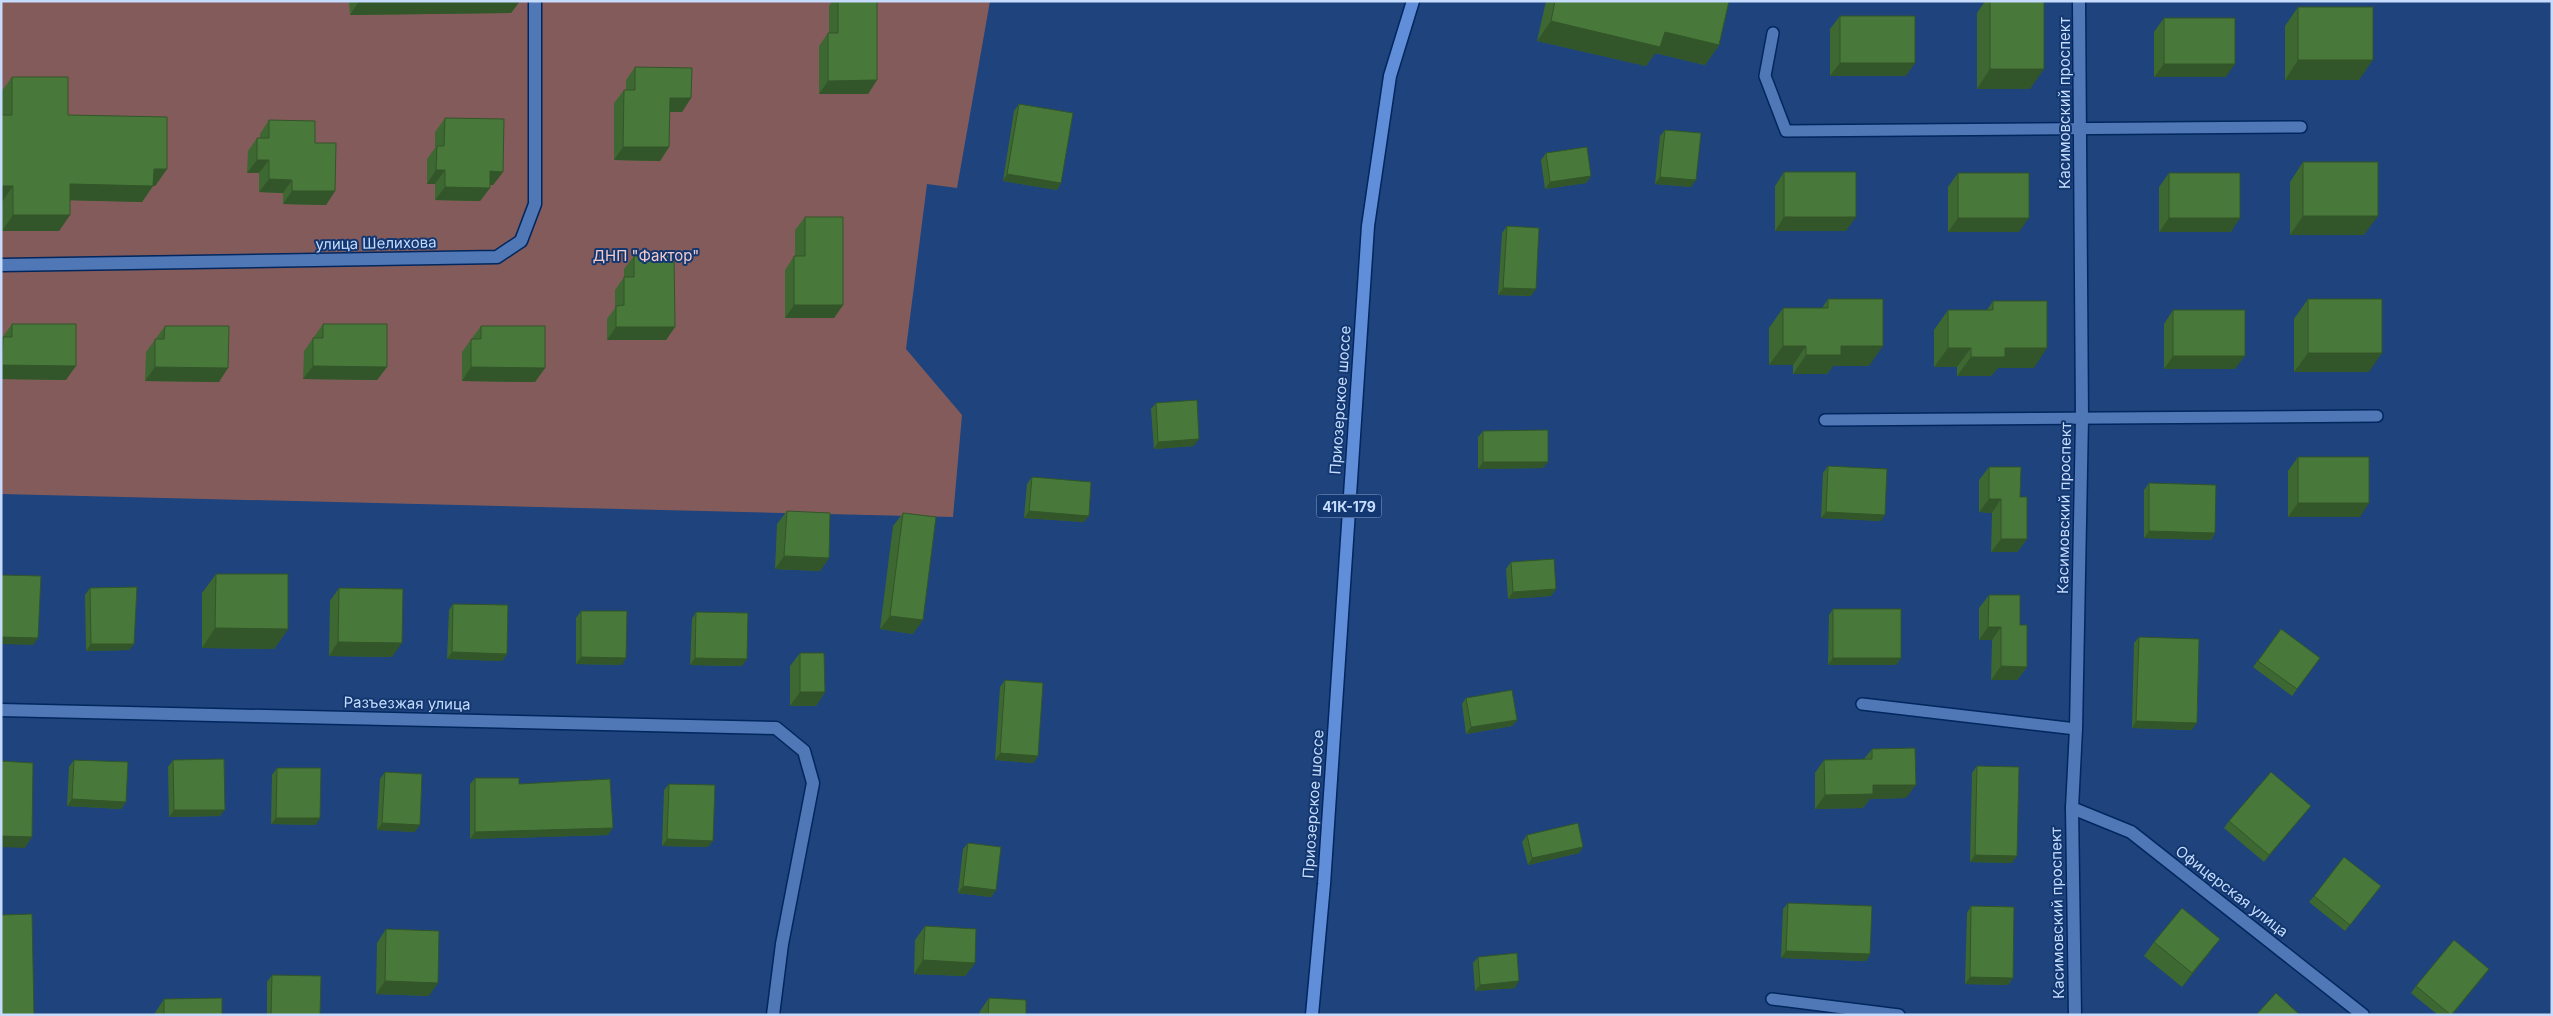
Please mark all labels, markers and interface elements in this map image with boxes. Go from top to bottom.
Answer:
street label: Касимовский проспект [2055,17,2074,189]
street label: улица Шелихова [315,232,437,254]
park label: ДНП "Фактор" [593,246,699,265]
street label: Приозерское шоссе [1325,325,1355,475]
street label: Касимовский проспект [2053,422,2075,594]
road number: 41К-179 [1316,494,1382,518]
street label: Разъезжая улица [343,692,471,714]
street label: Приозерское шоссе [1298,729,1328,879]
street label: Касимовский проспект [2046,827,2068,999]
street label: Офицерская улица [2172,841,2292,941]

